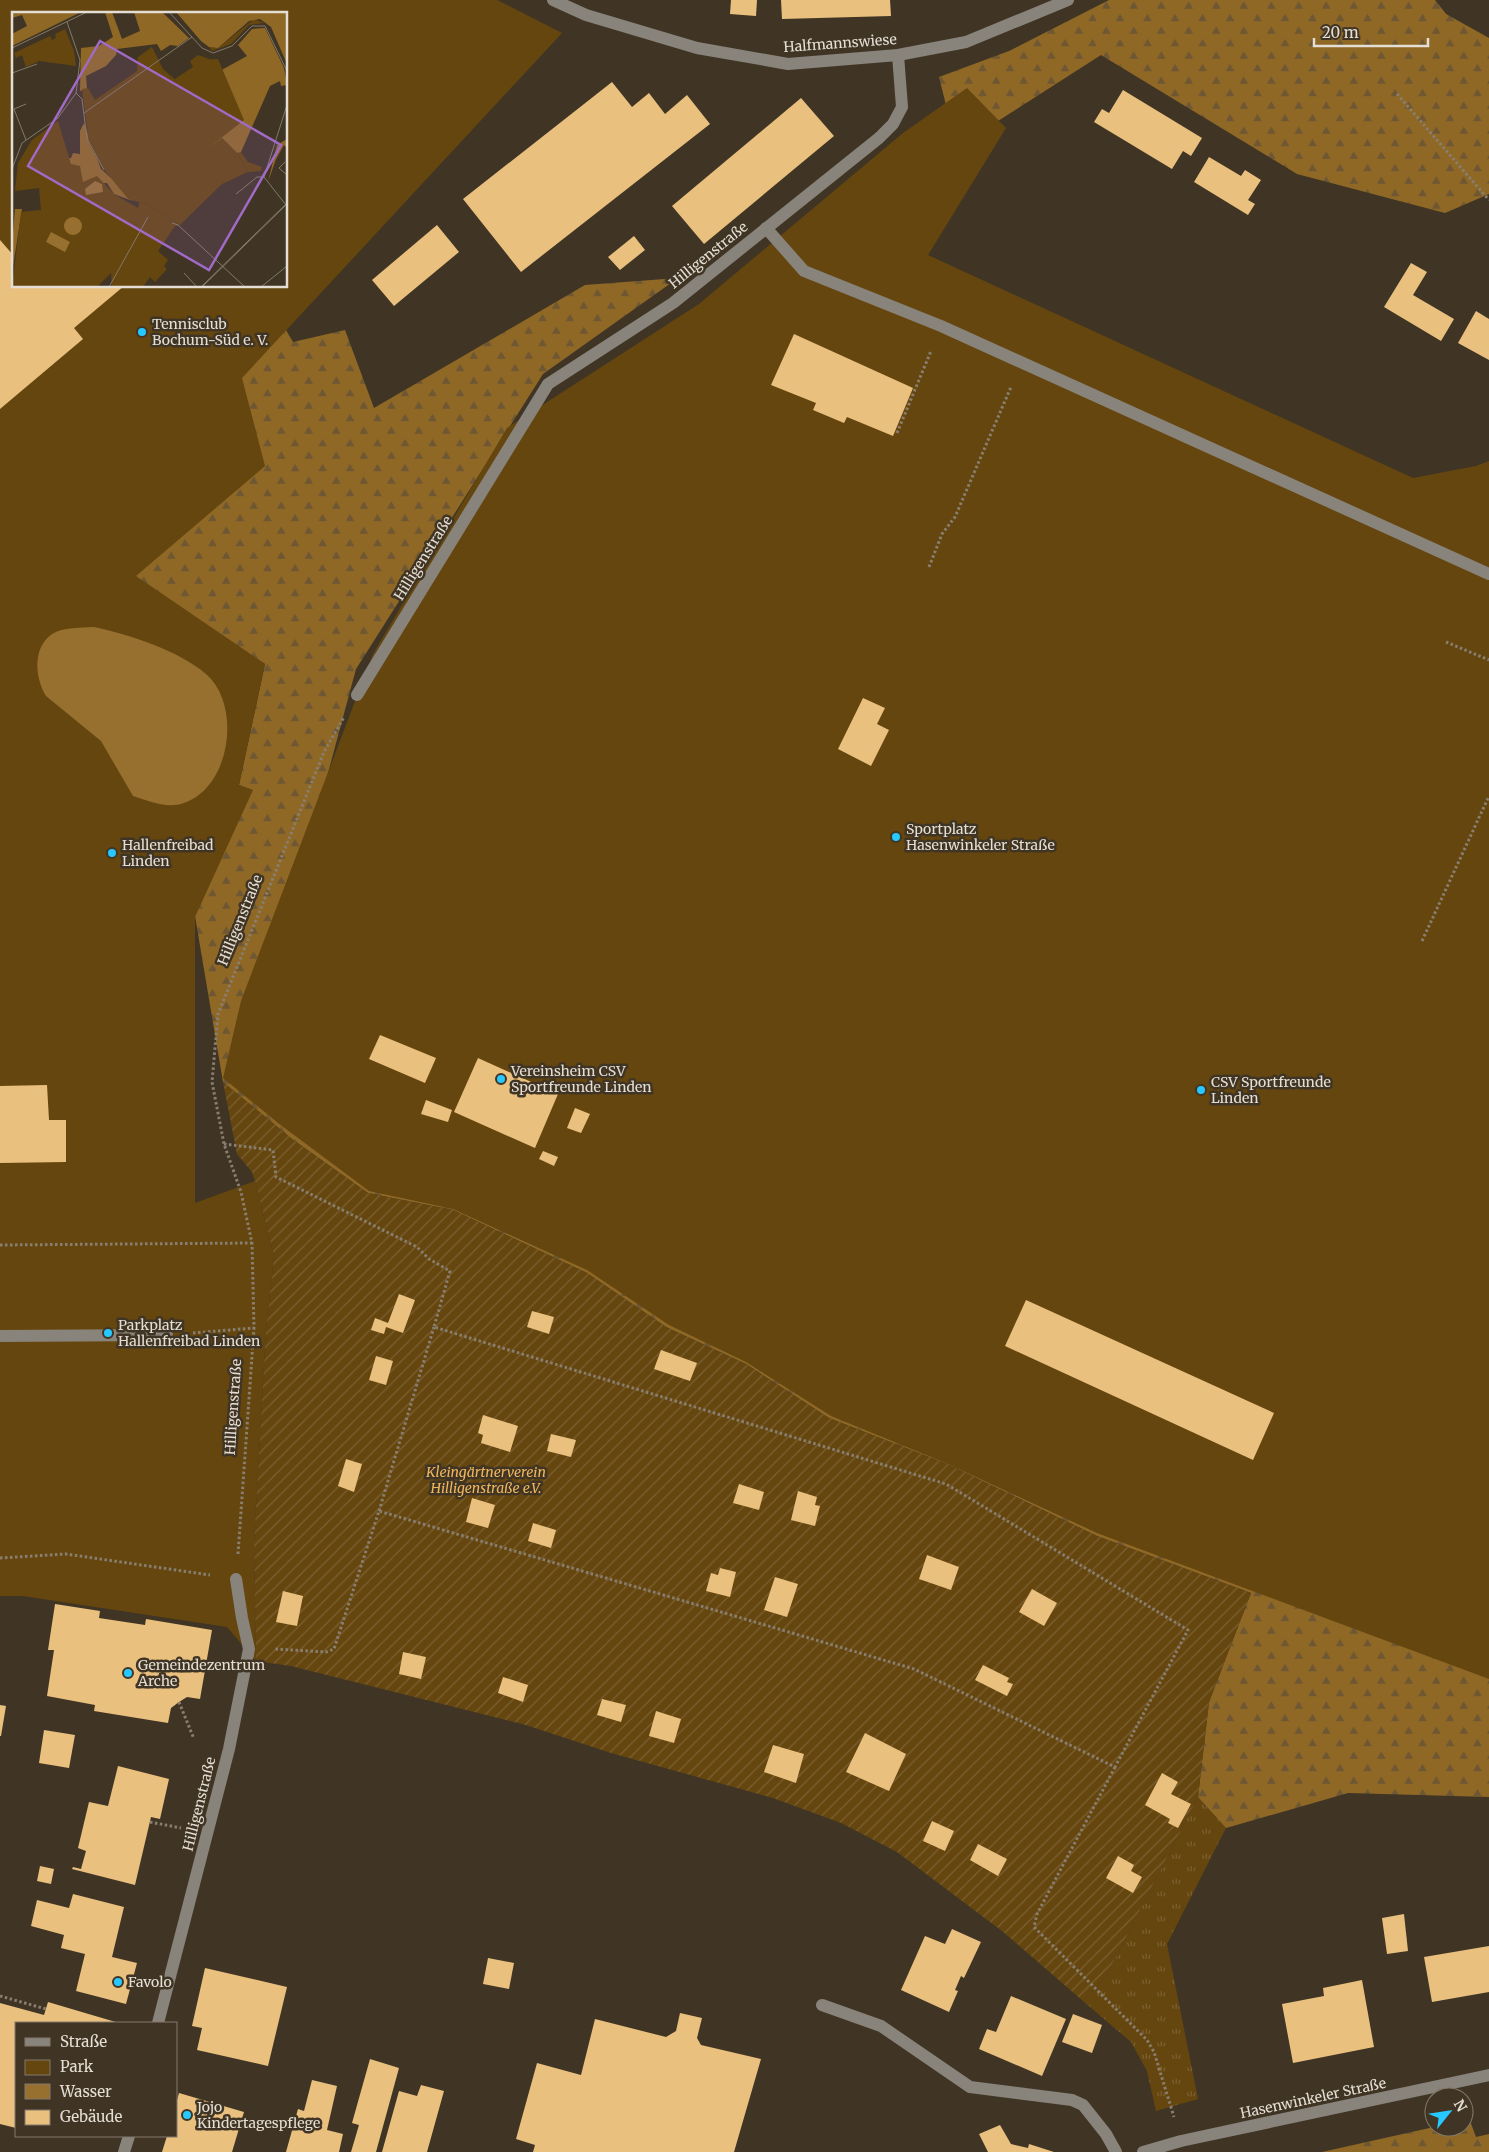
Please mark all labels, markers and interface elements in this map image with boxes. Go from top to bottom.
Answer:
inset map [12,12,288,288]
scale bar [1314,15,1428,47]
text: 20 m [1322,23,1359,42]
street label: Halfmannswiese [783,30,897,56]
street label: Hilligenstraße [665,218,751,292]
place label: Tennisclub Bochum-Süd e. V. [152,315,268,349]
marker: Tennisclub Bochum-Süd e. V. [136,326,148,338]
street label: Hilligenstraße [390,512,456,604]
place label: Sportplatz Hasenwinkeler Straße [906,820,1055,854]
marker: Sportplatz Hasenwinkeler Straße [890,831,902,843]
place label: Hallenfreibad Linden [122,836,214,870]
marker: Hallenfreibad Linden [106,847,118,859]
street label: Hilligenstraße [214,872,266,968]
place label: Vereinsheim CSV Sportfreunde Linden [510,1062,652,1096]
marker: Vereinsheim CSV Sportfreunde Linden [495,1073,507,1085]
place label: CSV Sportfreunde Linden [1211,1073,1331,1107]
marker: CSV Sportfreunde Linden [1195,1084,1207,1096]
place label: Parkplatz Hallenfreibad Linden [118,1316,260,1350]
marker: Parkplatz Hallenfreibad Linden [102,1327,114,1339]
street label: Hilligenstraße [221,1358,245,1456]
park label: Kleingärtnerverein Hilligenstraße e.V. [425,1463,546,1497]
place label: Gemeindezentrum Arche [137,1656,265,1690]
marker: Gemeindezentrum Arche [122,1667,134,1679]
street label: Hilligenstraße [179,1755,219,1853]
place label: Favolo [128,1973,172,1991]
marker: Favolo [112,1976,124,1988]
legend [15,2022,178,2137]
text: Straße [60,2032,107,2051]
text: Park [60,2057,94,2076]
street label: Hasenwinkeler Straße [1238,2074,1388,2122]
text: Wasser [59,2082,112,2101]
north arrow [1424,2087,1474,2137]
text: N [1450,2096,1471,2115]
place label: Jojo Kindertagespflege [196,2098,320,2132]
text: Gebäude [60,2107,123,2126]
marker: Jojo Kindertagespflege [181,2109,193,2121]

